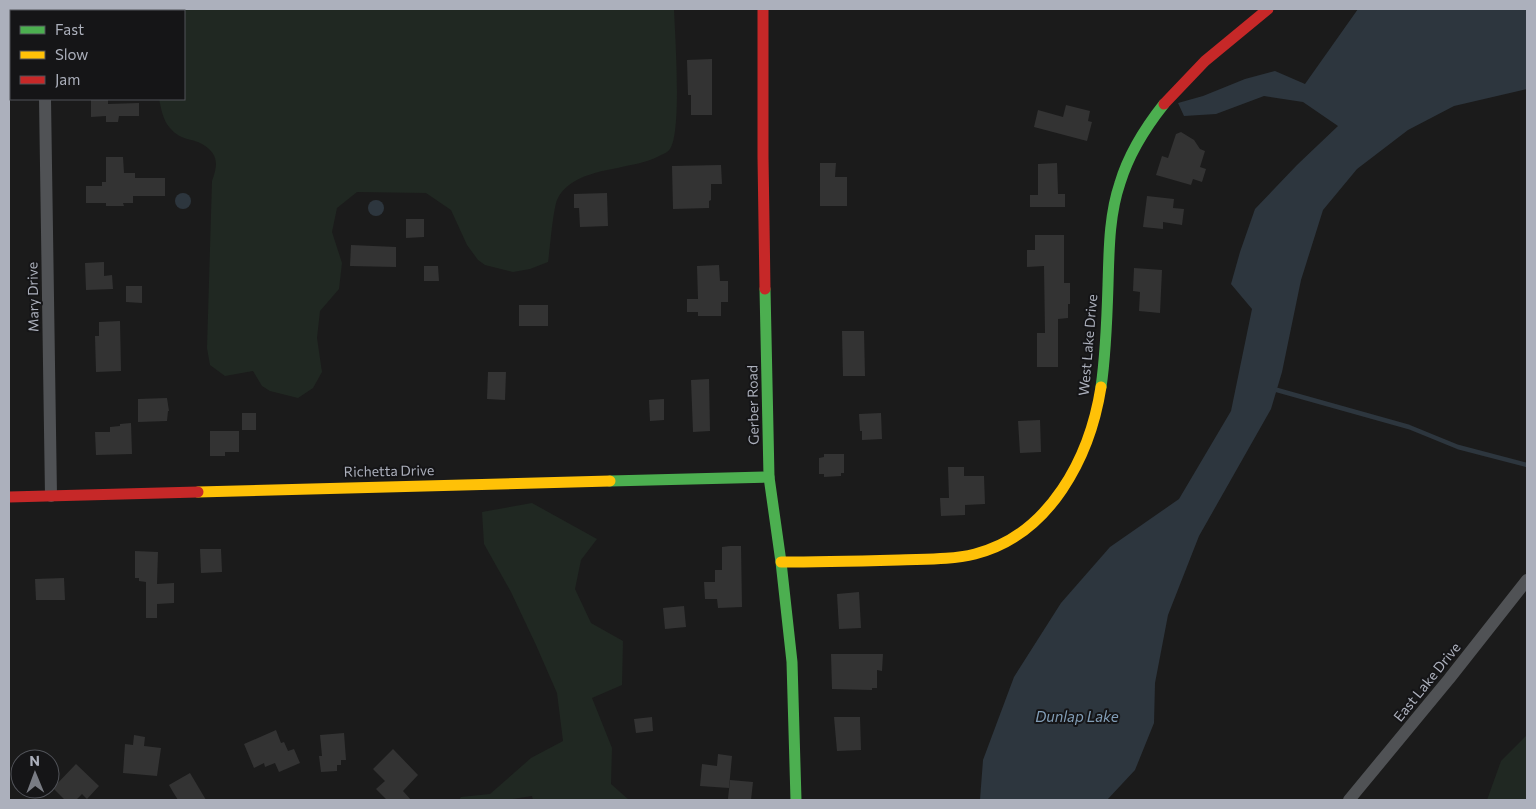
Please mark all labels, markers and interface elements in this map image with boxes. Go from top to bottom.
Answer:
legend [10,10,185,100]
text: Fast [55,20,84,38]
text: Slow [55,45,88,63]
text: Jam [55,70,80,88]
street label: Mary Drive [23,262,42,332]
street label: West Lake Drive [1075,293,1100,396]
street label: Gerber Road [743,365,762,445]
street label: Richetta Drive [344,461,434,480]
street label: East Lake Drive [1390,639,1464,725]
water label: Dunlap Lake [1035,707,1119,725]
north arrow [10,749,60,799]
text: N [29,752,40,769]

